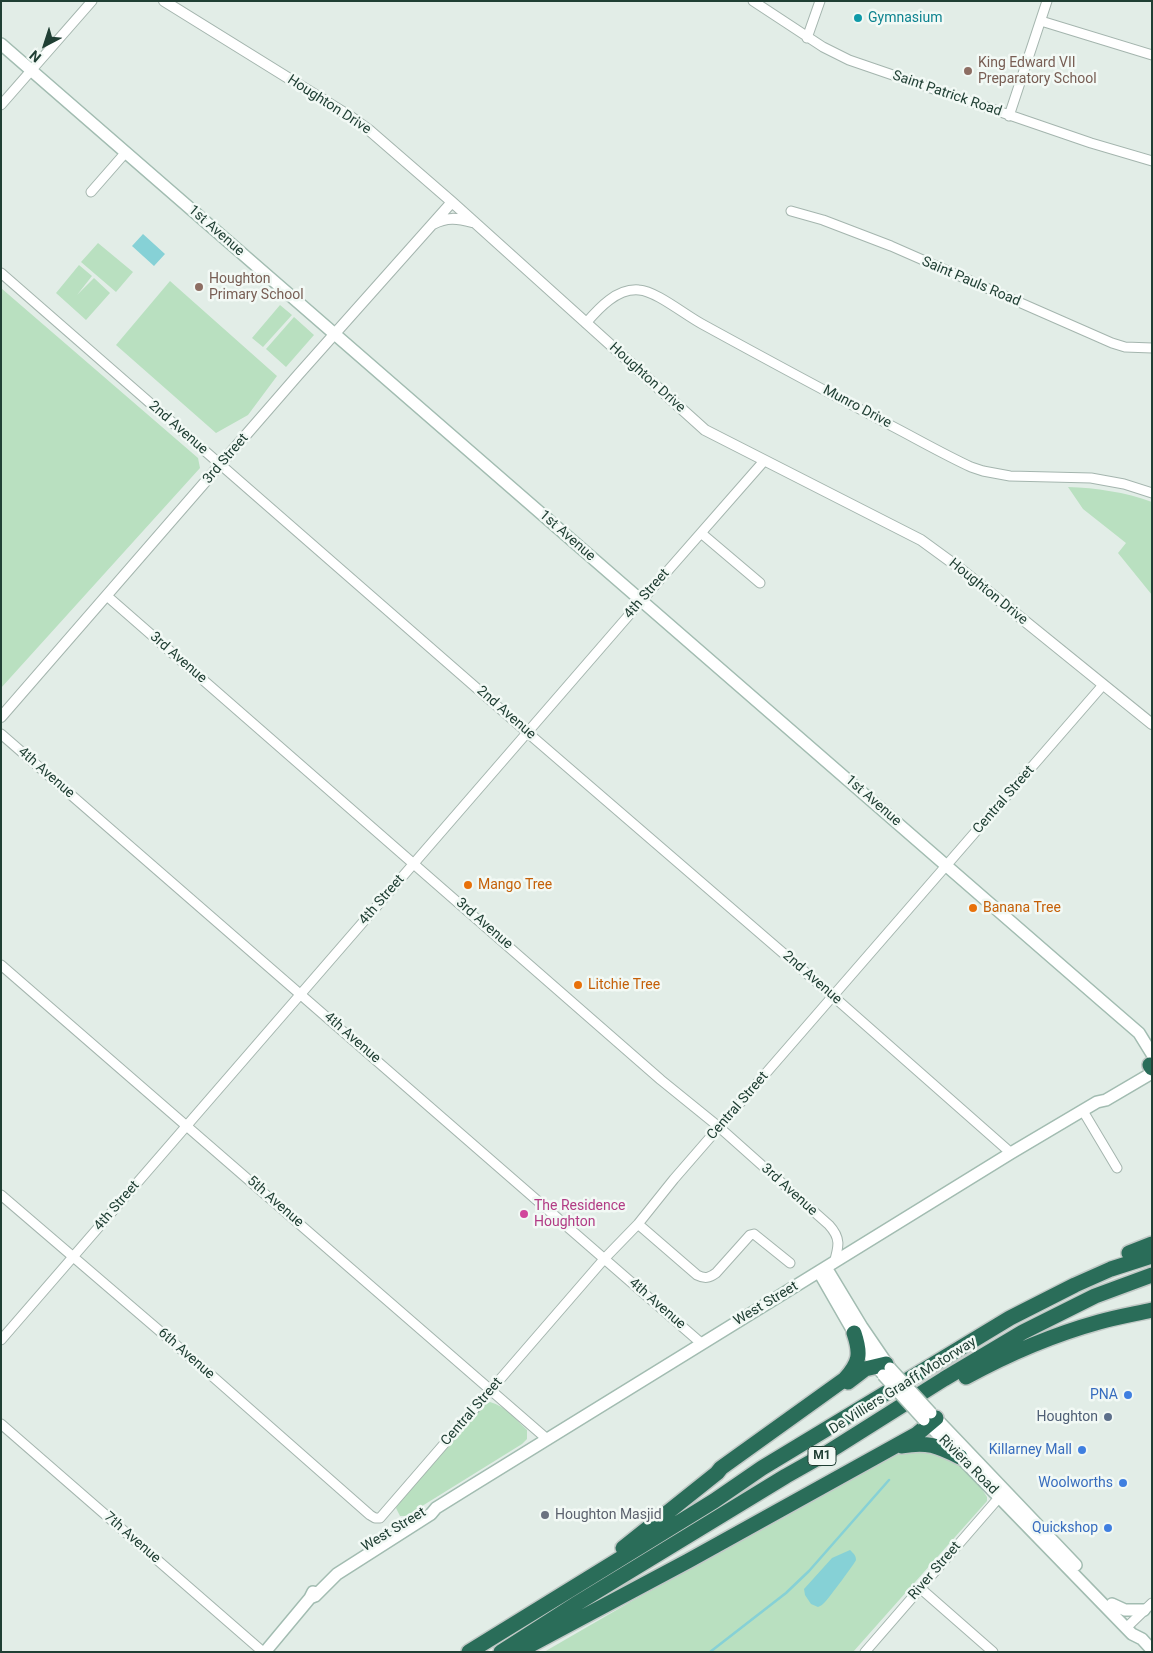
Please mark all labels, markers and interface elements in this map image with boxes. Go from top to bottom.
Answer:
place label: Gymnasium [868,10,942,26]
marker: Gymnasium [852,12,864,24]
north arrow [20,20,70,70]
text: N [26,47,44,66]
place label: King Edward VII Preparatory School [978,55,1097,88]
marker: King Edward VII Preparatory School [962,65,974,77]
street label: Saint Patrick Road [890,67,1004,121]
street label: Houghton Drive [284,72,374,138]
street label: 1st Avenue [184,202,248,260]
street label: Saint Pauls Road [919,254,1023,310]
place label: Houghton Primary School [209,271,304,304]
marker: Houghton Primary School [193,281,205,293]
street label: Houghton Drive [606,340,688,416]
street label: Munro Drive [820,382,894,432]
street label: 2nd Avenue [145,398,211,458]
street label: 3rd Street [200,431,252,487]
street label: 1st Avenue [535,507,599,565]
street label: Houghton Drive [945,555,1031,629]
street label: 4th Street [621,566,673,622]
street label: 3rd Avenue [146,629,210,687]
street label: 2nd Avenue [473,683,539,743]
street label: 4th Avenue [14,744,78,802]
street label: Central Street [970,763,1038,837]
street label: 1st Avenue [841,772,905,830]
street label: 4th Street [356,872,408,928]
place label: Mango Tree [478,877,552,893]
marker: Mango Tree [462,879,474,891]
street label: 3rd Avenue [452,895,516,953]
place label: Banana Tree [983,900,1061,916]
marker: Banana Tree [967,902,979,914]
street label: 2nd Avenue [779,948,845,1008]
place label: Litchie Tree [588,977,660,993]
marker: Litchie Tree [572,979,584,991]
street label: 4th Avenue [320,1009,384,1067]
street label: Central Street [704,1069,772,1143]
street label: 3rd Avenue [758,1160,820,1220]
street label: 5th Avenue [243,1173,307,1231]
street label: 4th Street [91,1178,143,1234]
place label: The Residence Houghton [534,1198,625,1230]
marker: The Residence Houghton [518,1208,530,1220]
street label: 4th Avenue [625,1275,689,1333]
street label: West Street [731,1278,801,1330]
street label: 6th Avenue [154,1325,218,1383]
street label: De Villiers Graaff Motorway [826,1334,980,1438]
street label: Central Street [438,1375,506,1449]
place label: PNA [1090,1387,1118,1403]
marker: PNA [1122,1389,1134,1401]
place label: Houghton [1037,1409,1098,1425]
marker: Houghton [1102,1411,1114,1423]
street label: Riviera Road [935,1432,1001,1498]
place label: Killarney Mall [989,1442,1072,1458]
marker: Killarney Mall [1076,1444,1088,1456]
road number: M1 [808,1446,836,1465]
place label: Woolworths [1038,1475,1113,1491]
marker: Woolworths [1117,1477,1129,1489]
street label: West Street [359,1504,429,1556]
place label: Houghton Masjid [555,1507,662,1523]
street label: 7th Avenue [100,1509,164,1567]
marker: Houghton Masjid [539,1509,551,1521]
place label: Quickshop [1032,1520,1098,1536]
marker: Quickshop [1102,1522,1114,1534]
street label: River Street [905,1539,965,1603]

